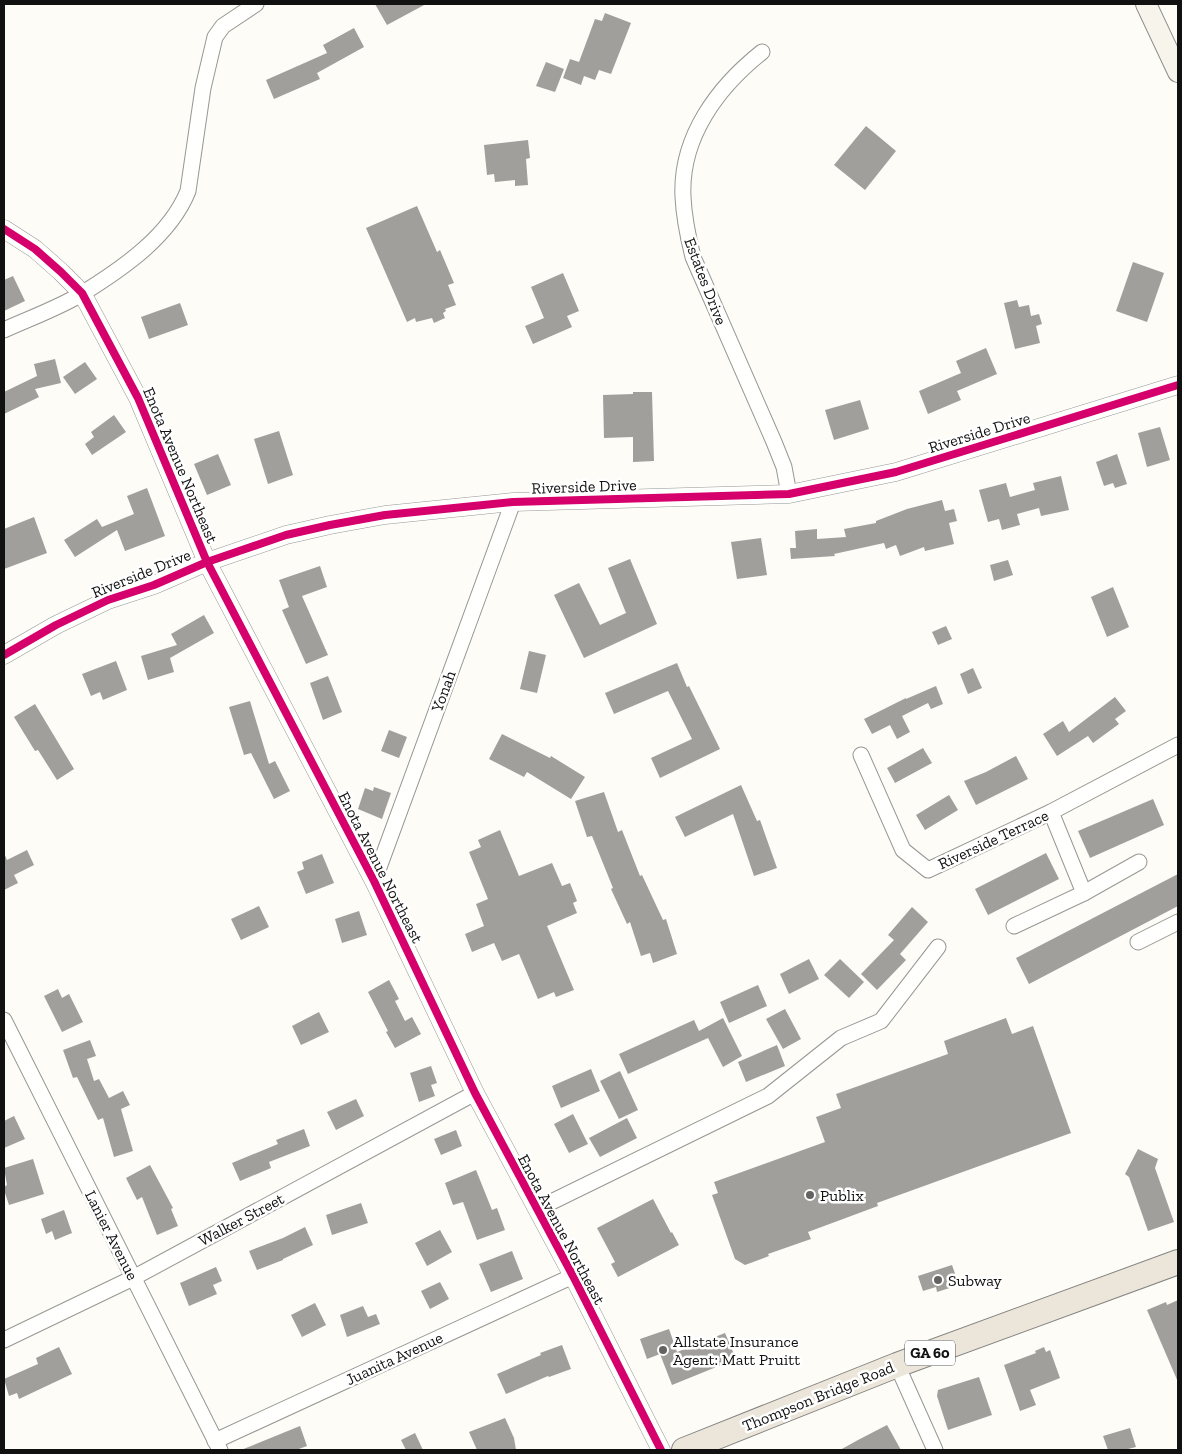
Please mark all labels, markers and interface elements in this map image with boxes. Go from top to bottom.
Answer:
street label: Estates Drive [680,235,731,327]
street label: Enota Avenue Northeast [139,384,222,546]
street label: Riverside Drive [926,408,1032,457]
street label: Riverside Drive [531,475,637,498]
street label: Riverside Drive [89,545,194,602]
street label: Yonah [427,668,460,715]
street label: Enota Avenue Northeast [334,788,427,946]
street label: Riverside Terrace [935,806,1052,873]
street label: Enota Avenue Northeast [514,1151,609,1308]
place label: Publix [820,1186,864,1205]
street label: Lanier Avenue [81,1187,142,1283]
street label: Walker Street [195,1189,287,1250]
marker: Publix [804,1189,816,1201]
place label: Subway [948,1271,1003,1290]
marker: Subway [932,1274,944,1286]
street label: Juanita Avenue [343,1328,446,1389]
place label: Allstate Insurance Agent: Matt Pruitt [673,1332,800,1369]
road number: GA 60 [905,1340,955,1366]
marker: Allstate Insurance Agent: Matt Pruitt [657,1344,669,1356]
street label: Thompson Bridge Road [740,1357,897,1436]

